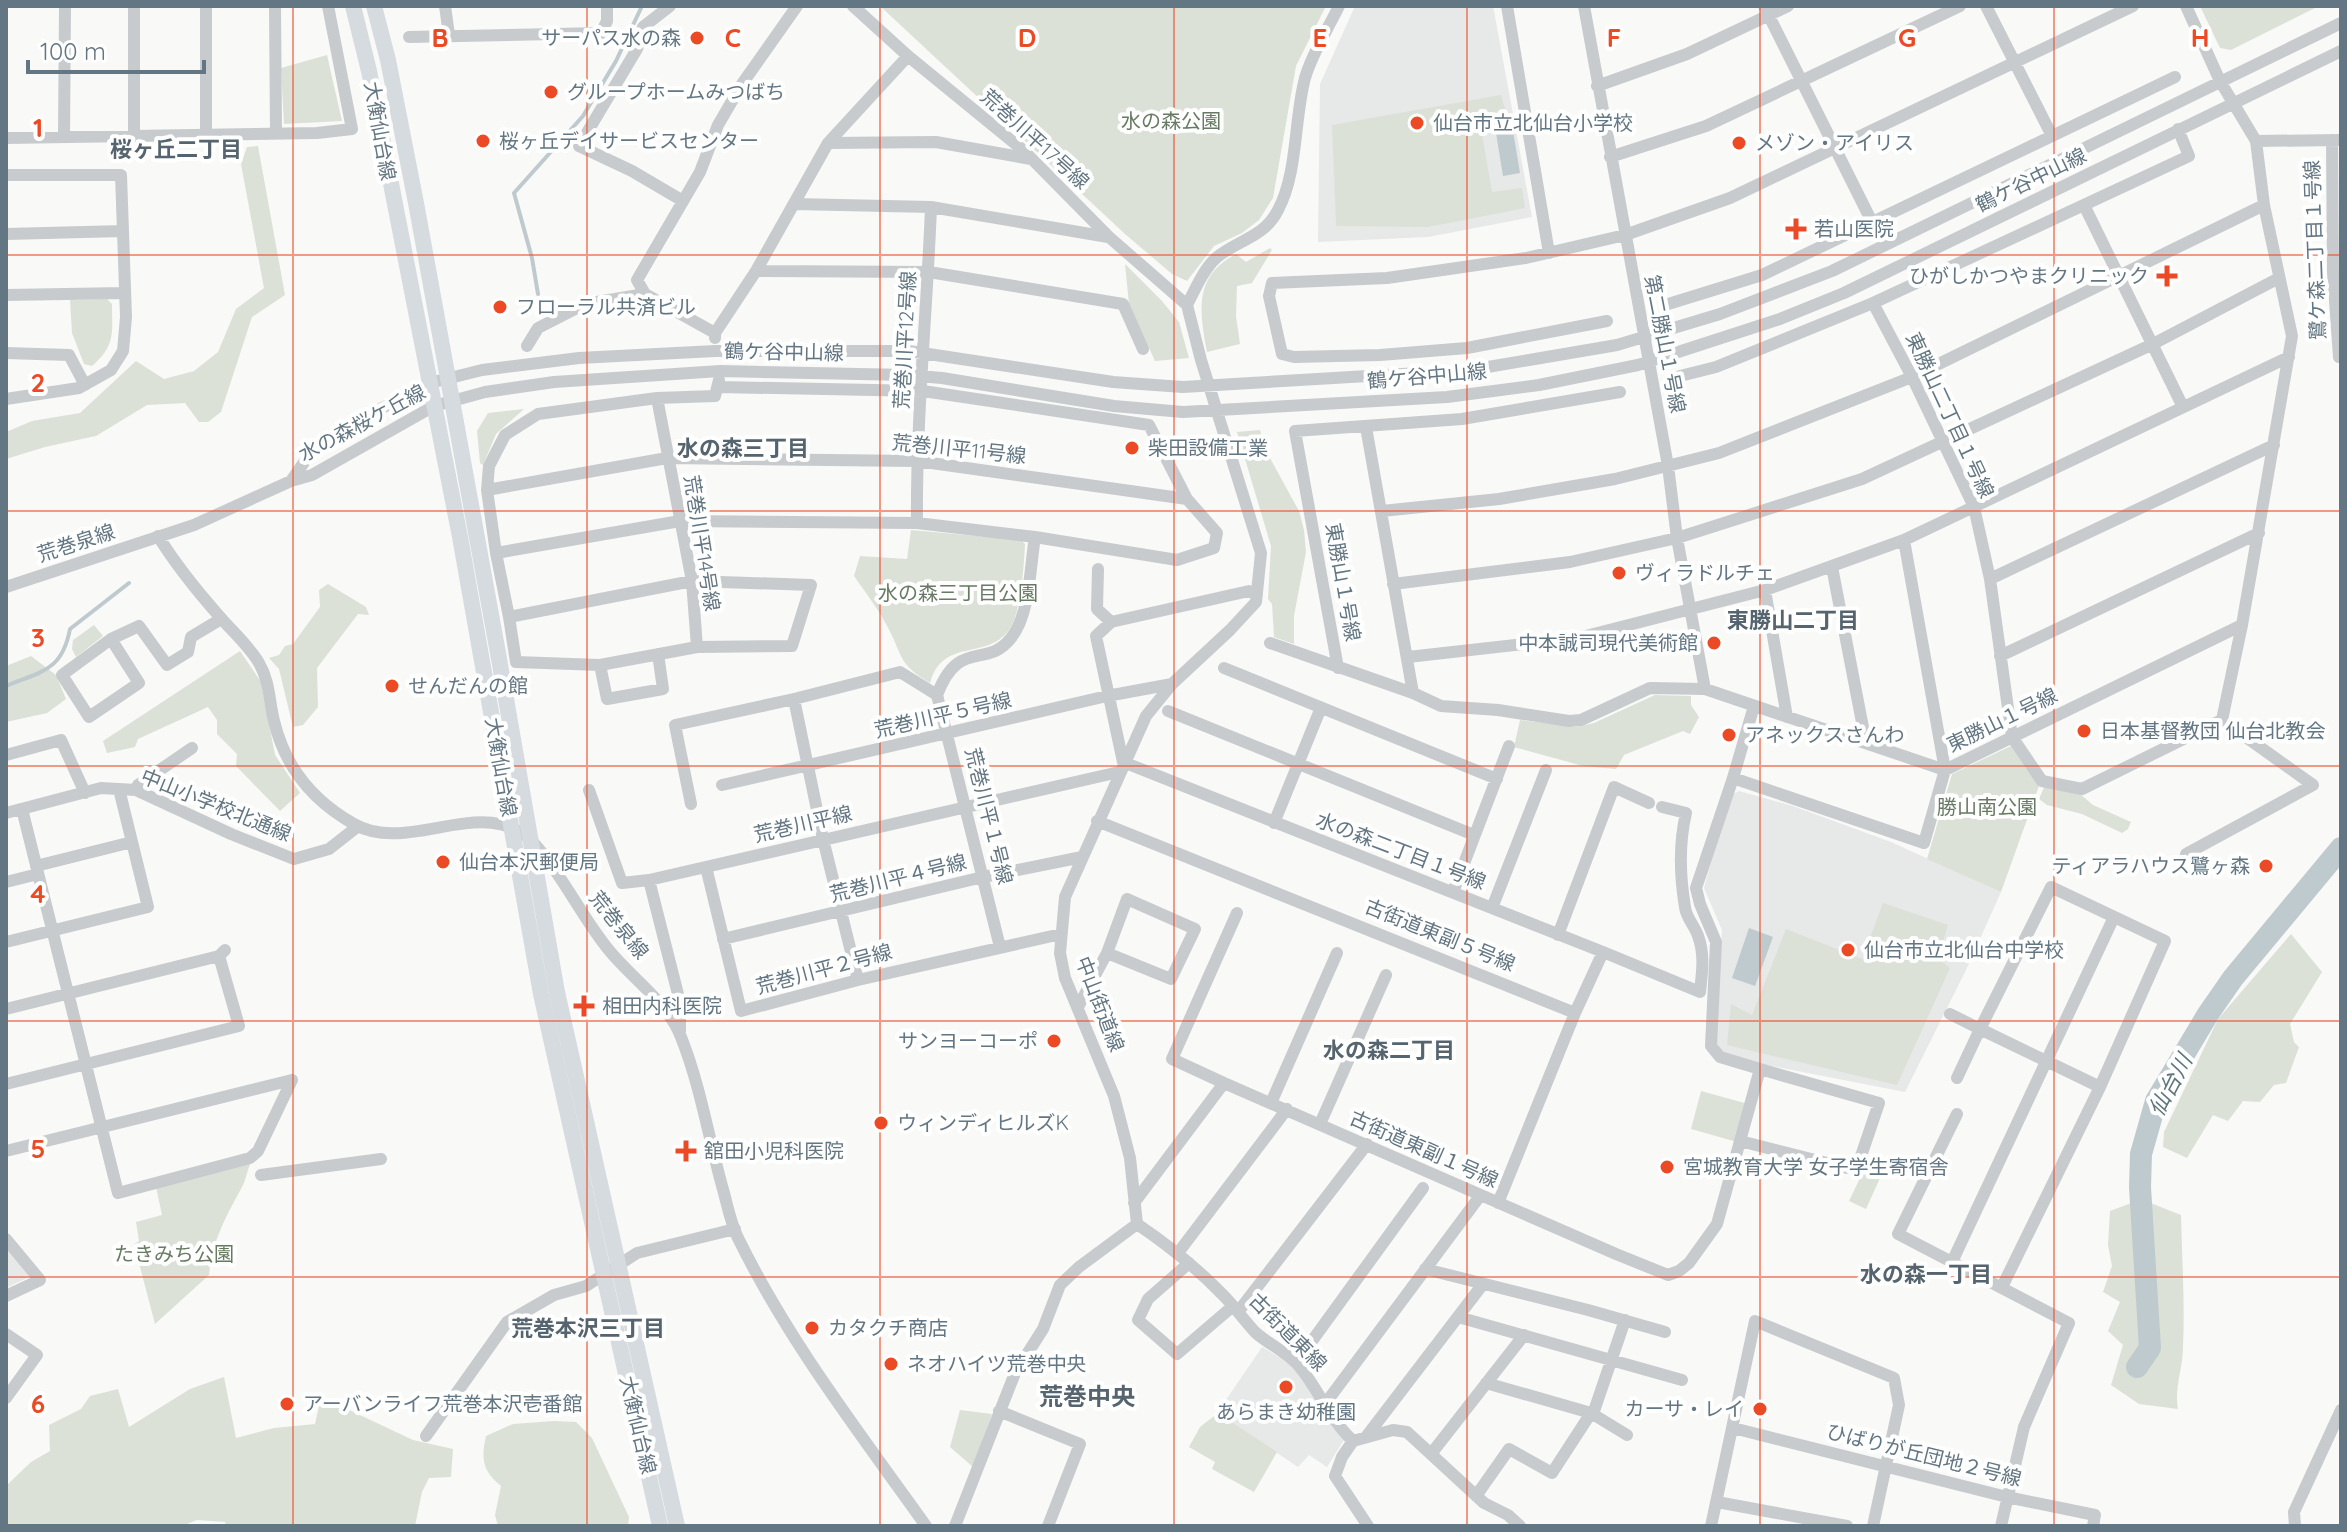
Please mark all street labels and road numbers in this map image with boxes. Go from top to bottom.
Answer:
street label: 大衡仙台線 [359,80,401,182]
street label: 荒巻川平17号線 [976,83,1095,194]
street label: 鶴ケ谷中山線 [1971,142,2090,217]
street label: 鷺ケ森二丁目１号線 [2299,160,2330,340]
street label: 荒巻川平12号線 [888,270,921,410]
street label: 第二勝山１号線 [1640,273,1691,415]
street label: 東勝山二丁目１号線 [1901,328,2000,502]
street label: 鶴ケ谷中山線 [724,338,844,365]
street label: 鶴ケ谷中山線 [1366,358,1488,393]
street label: 水の森桜ケ丘線 [294,379,429,466]
street label: 荒巻川平11号線 [891,429,1027,468]
street label: 荒巻川平14号線 [679,473,726,613]
street label: 荒巻泉線 [34,518,118,567]
street label: 東勝山１号線 [1321,521,1366,643]
street label: 東勝山１号線 [1942,682,2061,757]
street label: 荒巻川平５号線 [872,687,1014,742]
street label: 大衡仙台線 [480,716,522,818]
street label: 荒巻川平１号線 [960,745,1019,887]
street label: 中山小学校北通線 [137,763,295,846]
street label: 荒巻川平線 [751,800,854,847]
street label: 水の森二丁目１号線 [1313,807,1490,894]
street label: 荒巻川平４号線 [827,848,969,907]
street label: 荒巻泉線 [585,886,654,964]
street label: 古街道東副５号線 [1361,893,1519,976]
street label: 荒巻川平２号線 [753,938,895,999]
street label: 中山街道線 [1071,953,1130,1055]
street label: 古街道東副１号線 [1346,1105,1502,1193]
street label: 古街道東線 [1244,1287,1333,1376]
street label: 大衡仙台線 [615,1373,662,1476]
street label: ひばりが丘団地２号線 [1824,1418,2024,1491]

